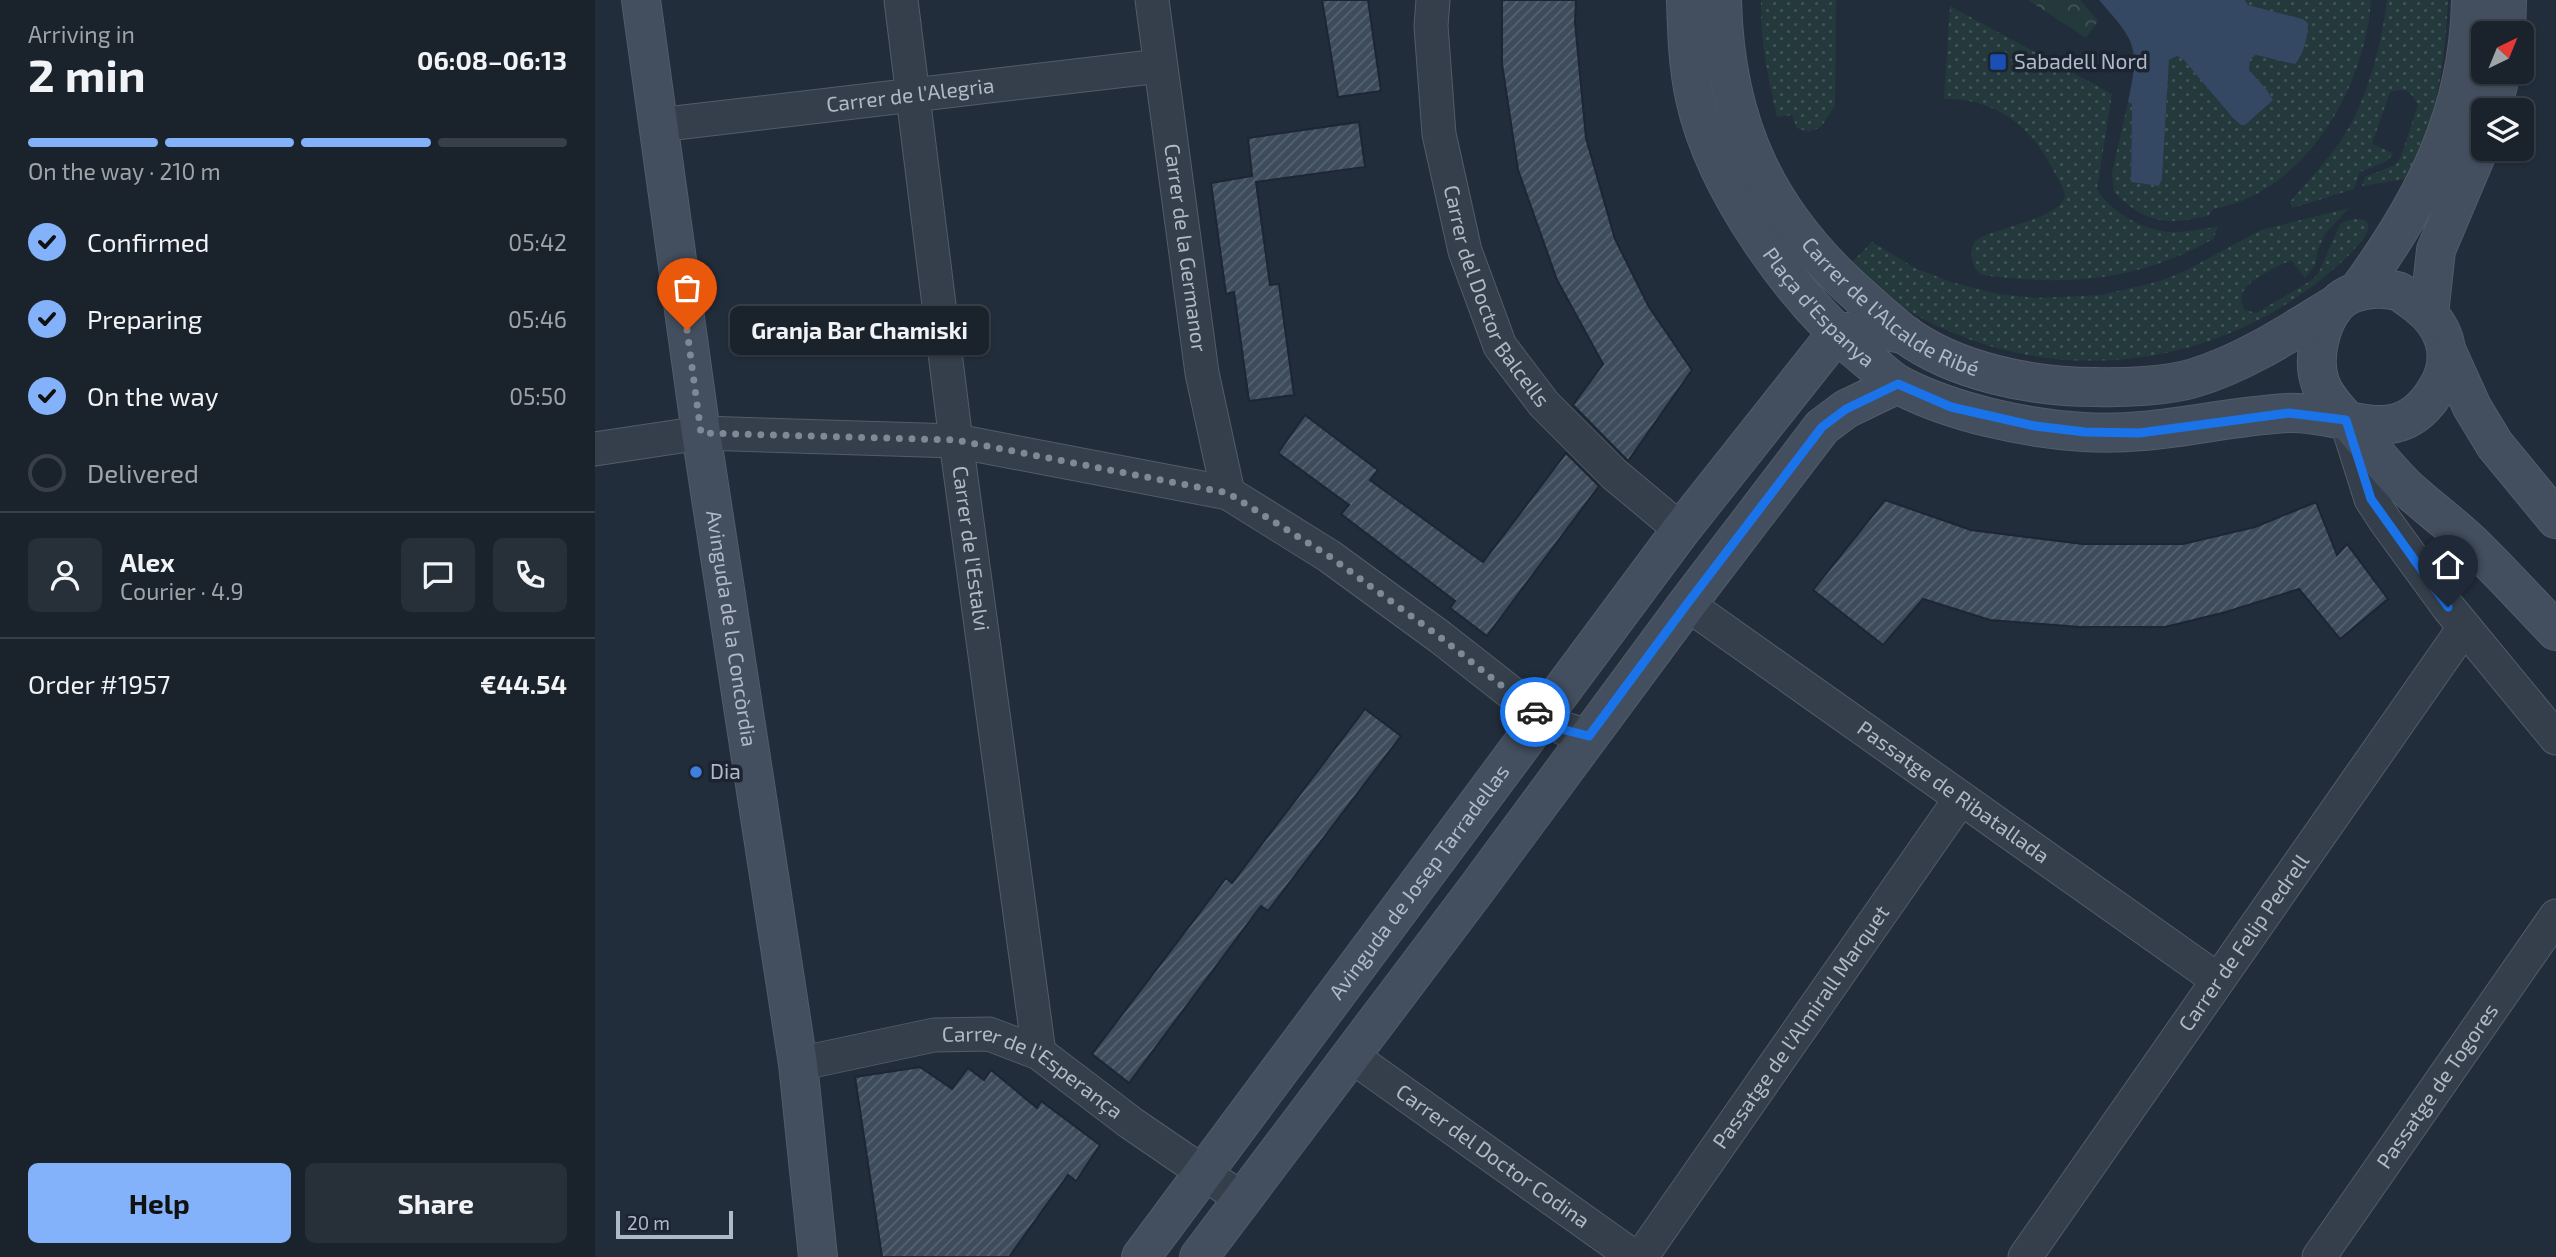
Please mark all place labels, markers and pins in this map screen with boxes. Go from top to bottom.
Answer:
place label: Sabadell Nord [2014,48,2148,73]
marker: Sabadell Nord [1988,52,2008,72]
pin [657,258,717,330]
callout: Granja Bar Chamiski [729,306,988,354]
pin [2418,535,2478,607]
place label: Dia [710,758,741,783]
marker: Dia [688,764,704,780]

